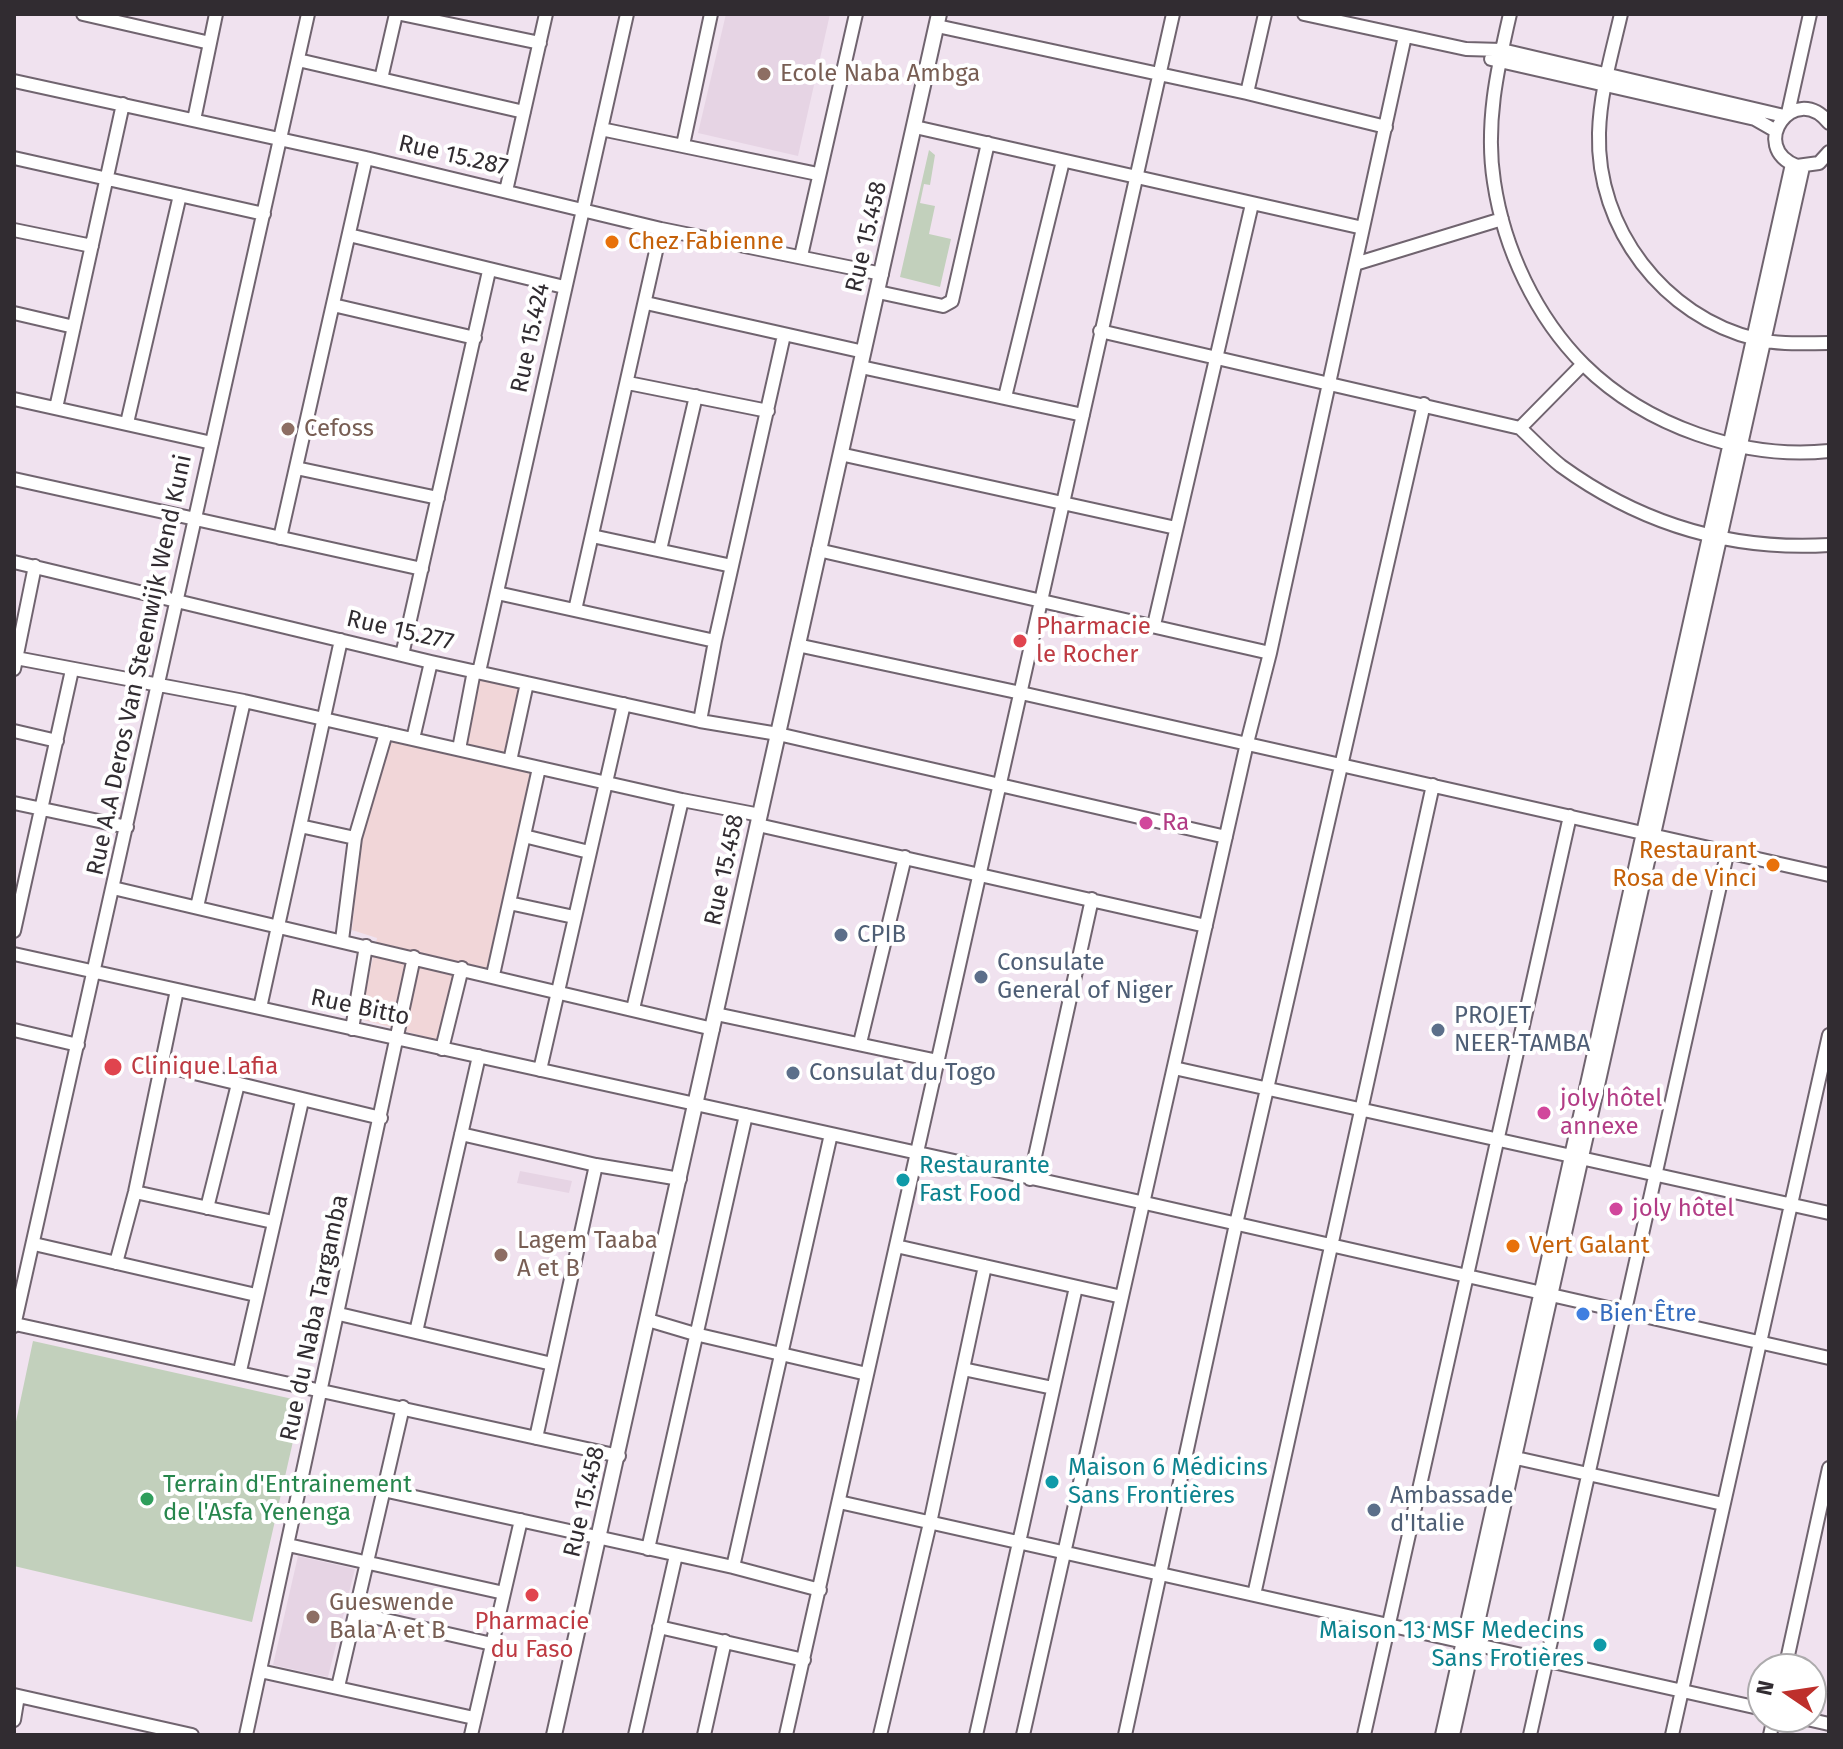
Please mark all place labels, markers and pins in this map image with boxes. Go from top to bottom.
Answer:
place label: Ecole Naba Ambga [780,60,980,88]
marker: Ecole Naba Ambga [755,65,773,83]
place label: Chez Fabienne [628,228,784,256]
marker: Chez Fabienne [603,233,621,251]
place label: Cefoss [304,415,374,443]
marker: Cefoss [279,420,297,438]
place label: Pharmacie le Rocher [1036,613,1151,669]
marker: Pharmacie le Rocher [1011,632,1029,650]
place label: Ra [1162,809,1189,837]
marker: Ra [1137,814,1155,832]
place label: Restaurant Rosa de Vinci [1612,837,1757,893]
marker: Restaurant Rosa de Vinci [1764,856,1782,874]
place label: CPIB [857,921,906,949]
marker: CPIB [832,926,850,944]
place label: Consulate General of Niger [997,949,1173,1005]
marker: Consulate General of Niger [972,968,990,986]
place label: PROJET NEER-TAMBA [1454,1002,1590,1058]
marker: PROJET NEER-TAMBA [1429,1021,1447,1039]
place label: Clinique Lafia [131,1053,278,1081]
marker: Clinique Lafia [102,1056,124,1078]
place label: Consulat du Togo [809,1059,996,1087]
marker: Consulat du Togo [784,1064,802,1082]
place label: joly hôtel annexe [1560,1085,1662,1141]
marker: joly hôtel annexe [1535,1104,1553,1122]
place label: Restaurante Fast Food [919,1152,1050,1208]
marker: Restaurante Fast Food [894,1171,912,1189]
place label: joly hôtel [1632,1195,1734,1223]
marker: joly hôtel [1607,1200,1625,1218]
place label: Lagem Taaba A et B [517,1227,658,1283]
place label: Vert Galant [1529,1232,1650,1260]
marker: Vert Galant [1504,1237,1522,1255]
marker: Lagem Taaba A et B [492,1246,510,1264]
place label: Bien Être [1599,1300,1697,1328]
marker: Bien Être [1574,1305,1592,1323]
place label: Maison 6 Médicins Sans Frontières [1068,1454,1268,1510]
place label: Terrain d'Entrainement de l'Asfa Yenenga [163,1471,412,1527]
marker: Maison 6 Médicins Sans Frontières [1043,1473,1061,1491]
place label: Ambassade d'Italie [1390,1482,1514,1538]
marker: Terrain d'Entrainement de l'Asfa Yenenga [138,1490,156,1508]
marker: Ambassade d'Italie [1365,1501,1383,1519]
marker: Pharmacie du Faso [523,1586,541,1604]
place label: Gueswende Bala A et B [329,1589,454,1645]
marker: Gueswende Bala A et B [304,1608,322,1626]
place label: Pharmacie du Faso [475,1608,589,1664]
place label: Maison 13 MSF Medecins Sans Frotières [1319,1617,1584,1673]
marker: Maison 13 MSF Medecins Sans Frotières [1591,1636,1609,1654]

